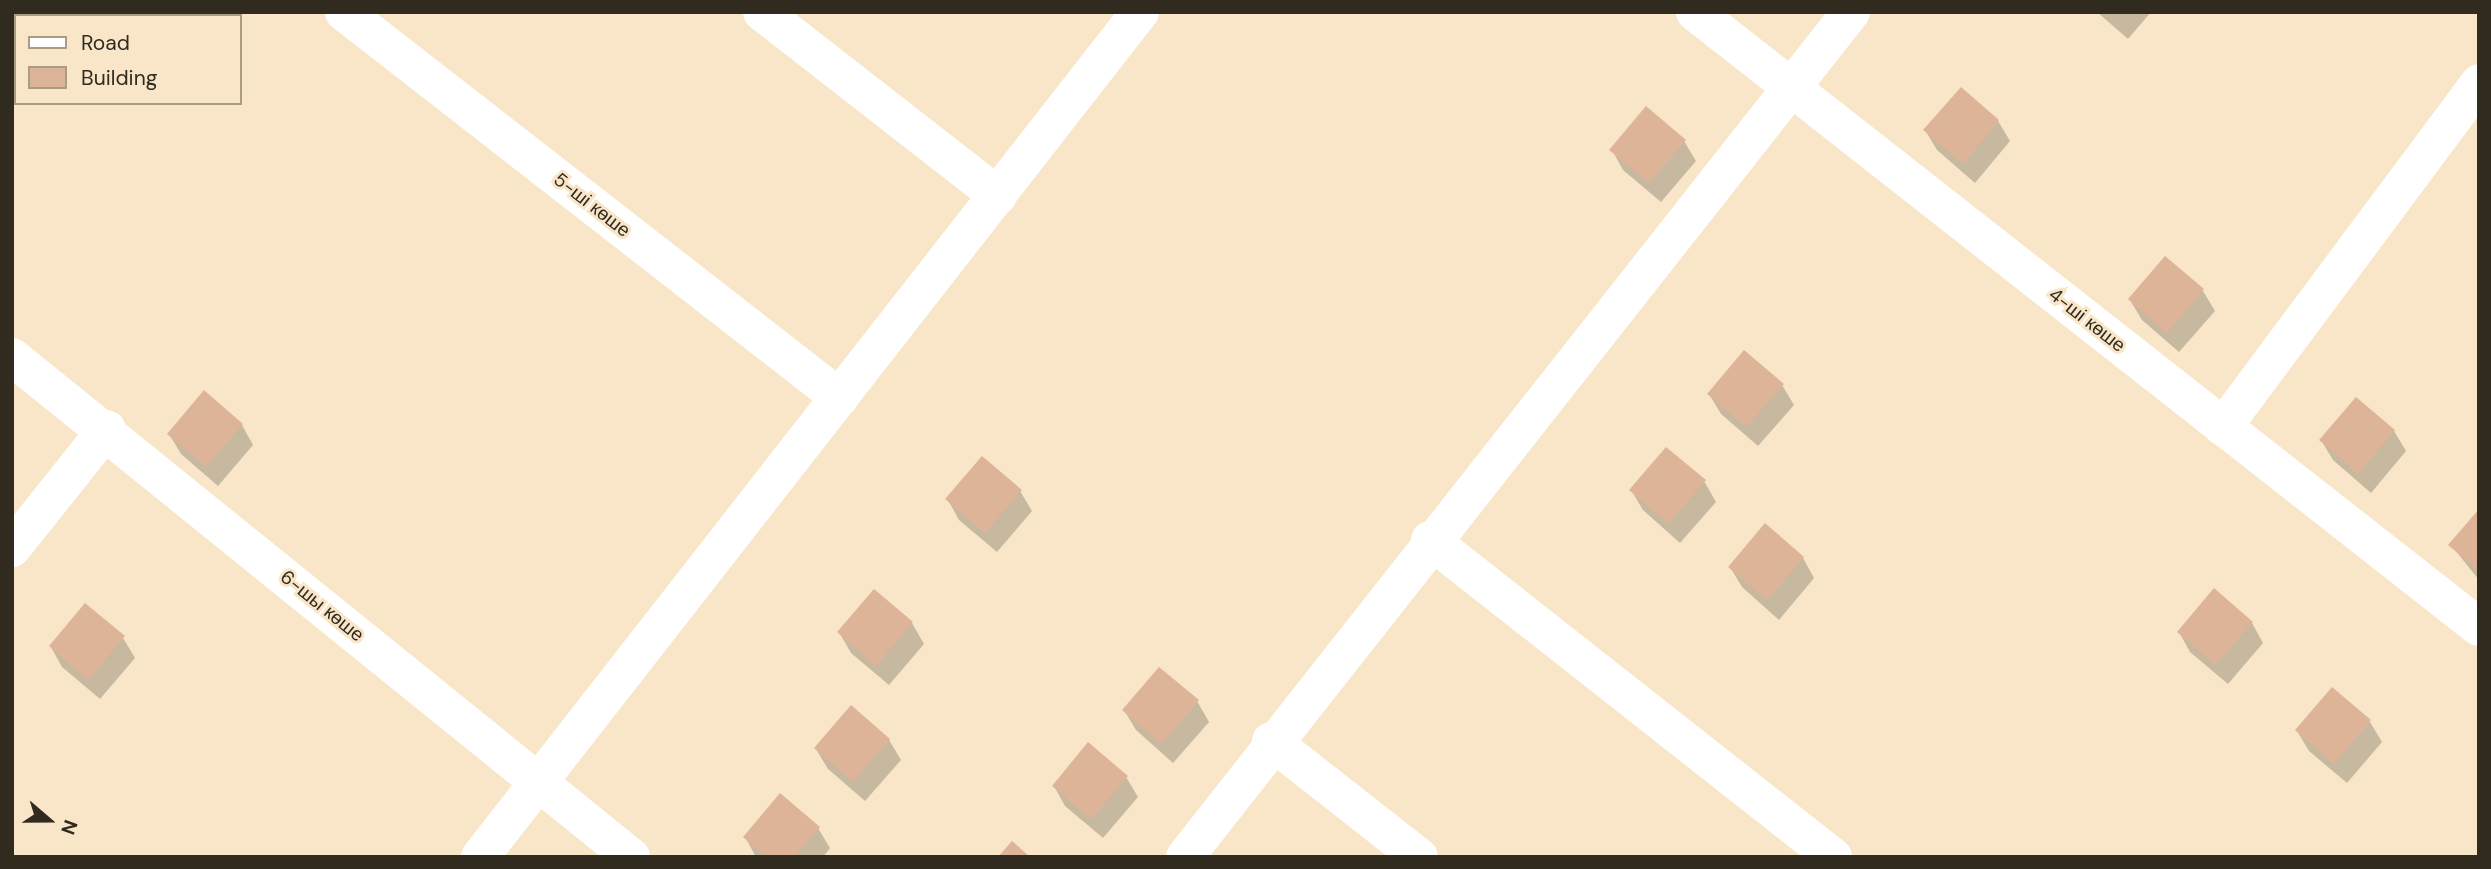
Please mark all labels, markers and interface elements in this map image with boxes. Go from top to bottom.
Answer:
legend [14,14,242,105]
text: Road [81,29,130,57]
text: Building [81,64,157,92]
street label: 5-ші көше [549,168,635,242]
street label: 4-ші көше [2044,283,2130,357]
street label: 6-шы көше [276,565,368,647]
north arrow [14,785,84,855]
text: N [55,817,83,838]

